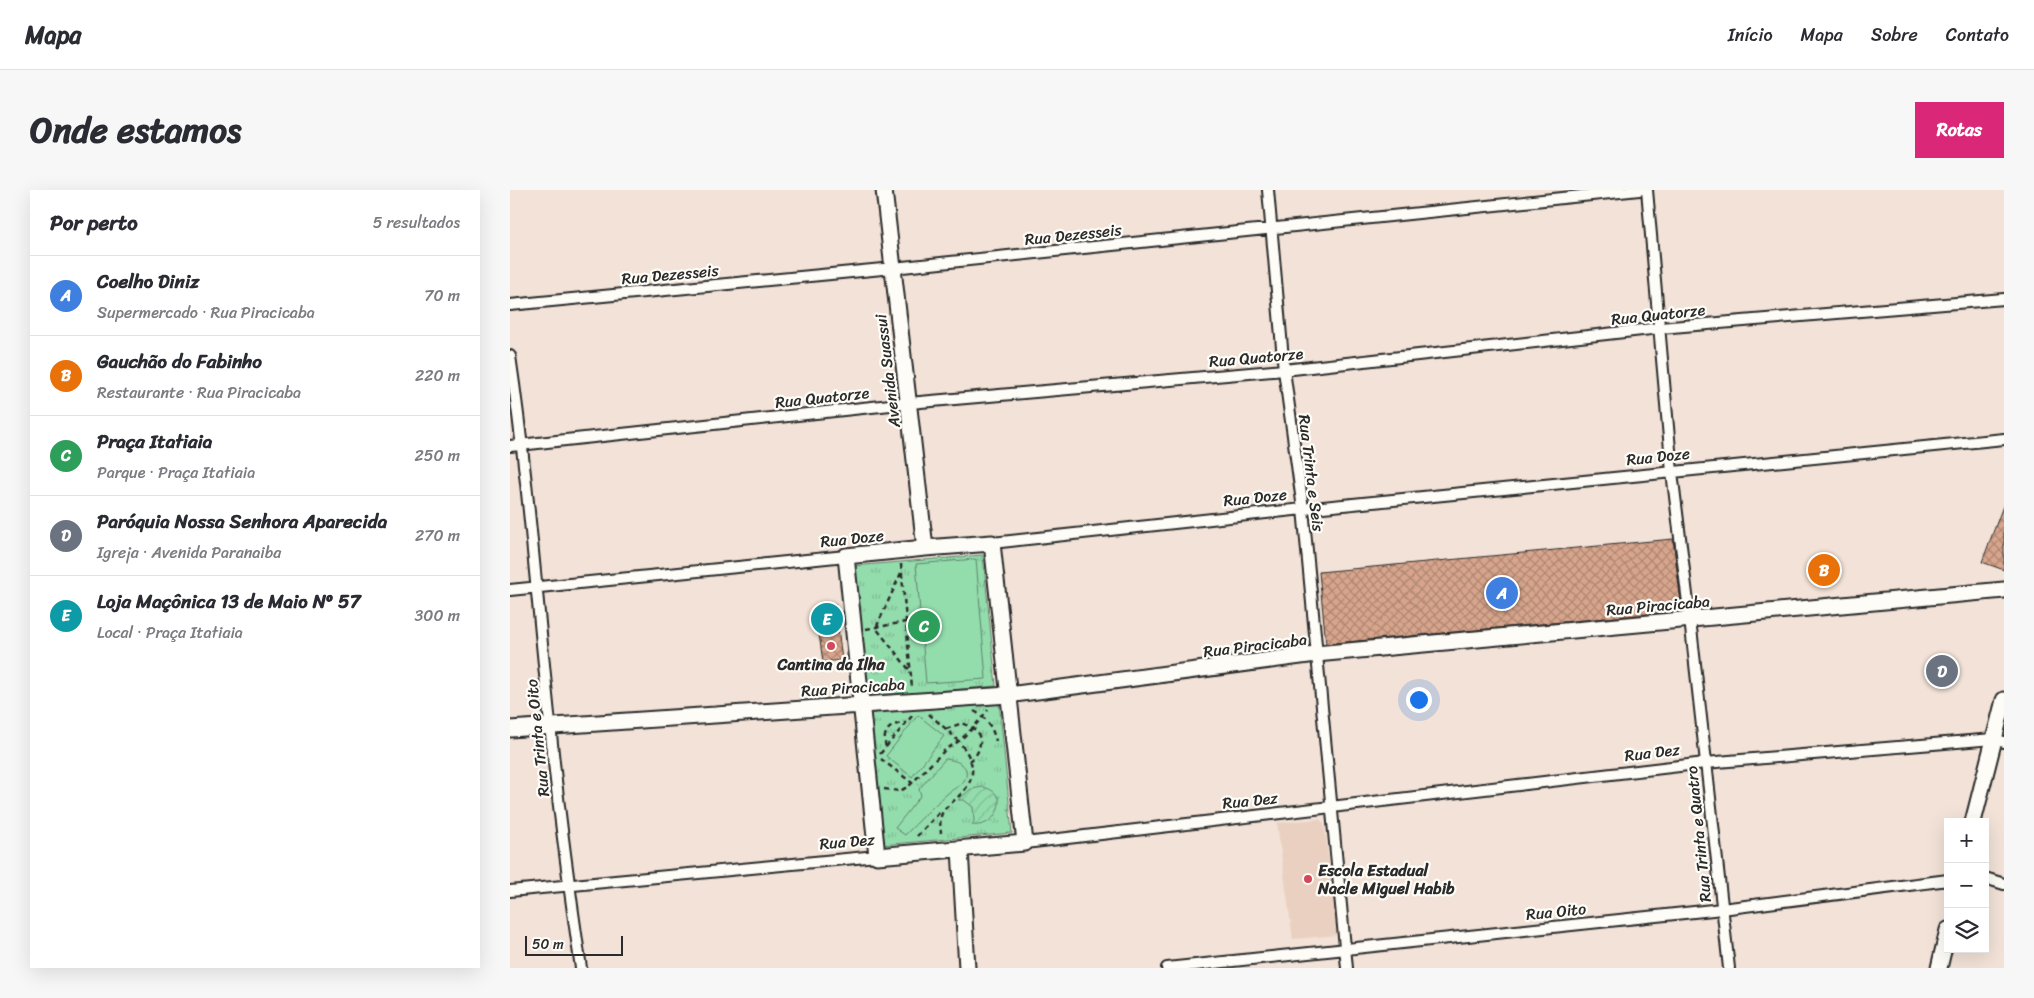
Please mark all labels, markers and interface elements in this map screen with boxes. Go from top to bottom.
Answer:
text: Mapa [25,14,81,56]
text: Início [1728,19,1773,51]
text: Mapa [1801,19,1843,51]
text: Sobre [1871,19,1918,51]
text: Contato [1946,19,2009,51]
text: Onde estamos [30,99,241,161]
button: Rotas [1915,102,2004,158]
text: Por perto [50,204,138,242]
text: 5 resultados [373,208,460,237]
street label: Rua Dezesseis [1023,215,1124,254]
street label: Rua Dezesseis [620,256,721,293]
text: Coelho Diniz [97,265,199,298]
text: A [61,281,71,310]
text: 70 m [424,281,460,310]
street label: Rua Quatorze [1610,295,1707,334]
text: Supermercado · Rua Piracicaba [97,298,315,327]
street label: Avenida Suassui [866,312,909,430]
street label: Rua Quatorze [1208,339,1305,376]
text: Gauchão do Fabinho [97,345,262,378]
text: B [61,361,71,390]
text: 220 m [415,361,460,390]
text: Restaurante · Rua Piracicaba [97,378,301,407]
street label: Rua Quatorze [774,378,871,417]
street label: Rua Trinta e Seis [1290,413,1333,534]
text: Praça Itatiaia [97,425,212,458]
street label: Rua Doze [1625,439,1691,474]
text: C [61,441,71,470]
text: 250 m [414,441,460,470]
text: Parque · Praça Itatiaia [97,458,255,487]
street label: Rua Doze [1222,480,1288,515]
text: Paróquia Nossa Senhora Aparecida [97,505,387,538]
text: D [61,521,71,550]
text: 270 m [415,521,460,550]
street label: Rua Doze [819,521,885,556]
text: Igreja · Avenida Paranaiba [97,538,281,567]
pin: B [1808,551,1840,589]
pin: A [1486,574,1518,612]
text: Loja Maçônica 13 de Maio Nº 57 [97,585,361,618]
street label: Rua Piracicaba [1605,587,1711,624]
pin: E [811,600,843,638]
text: E [62,601,70,630]
text: 300 m [415,601,460,630]
pin: C [908,607,940,645]
text: Local · Praça Itatiaia [97,618,243,647]
street label: Rua Piracicaba [1202,625,1309,666]
marker: Cantina da Ilha [825,640,837,652]
place label: Cantina da Ilha [777,650,885,679]
pin: D [1926,652,1958,690]
street label: Rua Piracicaba [800,669,906,706]
street label: Rua Trinta e Oito [517,678,558,798]
your location [1406,687,1432,713]
street label: Rua Dez [1623,735,1682,770]
street label: Rua Trinta e Quatro [1677,764,1720,904]
street label: Rua Dez [1221,783,1279,818]
map controls [1944,818,1989,953]
button: + [1944,818,1989,863]
street label: Rua Dez [818,825,876,858]
place label: Escola Estadual Nacle Miguel Habib [1317,856,1455,903]
button: − [1944,863,1989,908]
marker: Escola Estadual Nacle Miguel Habib [1302,873,1314,885]
street label: Rua Oito [1525,894,1588,929]
button: layers [1944,908,1989,953]
text: 50 m [532,932,564,957]
scale bar [525,933,622,956]

